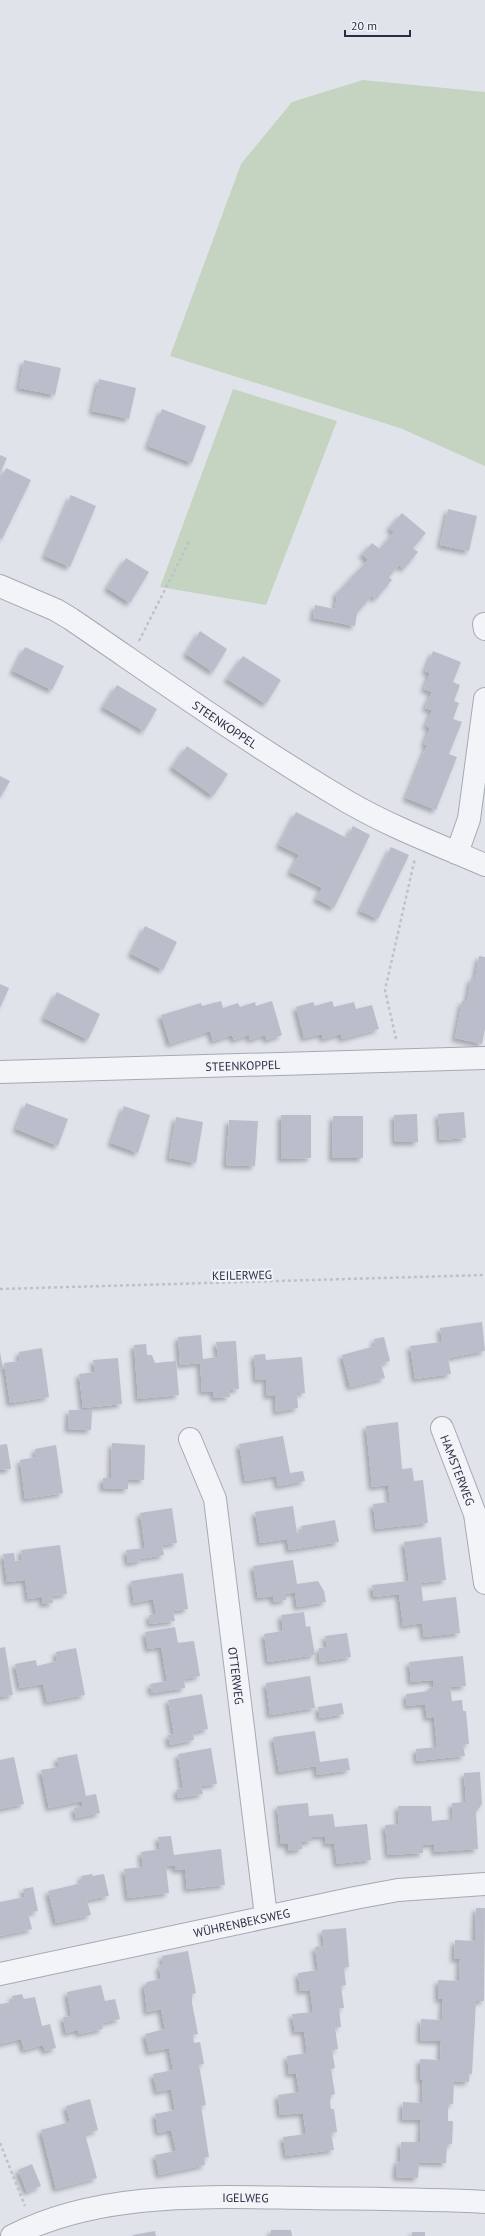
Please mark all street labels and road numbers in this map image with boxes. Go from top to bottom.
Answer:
street label: STEENKOPPEL [190,697,261,751]
street label: STEENKOPPEL [205,1056,281,1074]
street label: KEILERWEG [212,1267,272,1283]
street label: HAMSTERWEG [438,1433,478,1507]
street label: OTTERWEG [226,1646,248,1705]
street label: WÜHRENBEKSWEG [192,1905,291,1940]
street label: IGELWEG [222,2190,269,2205]

